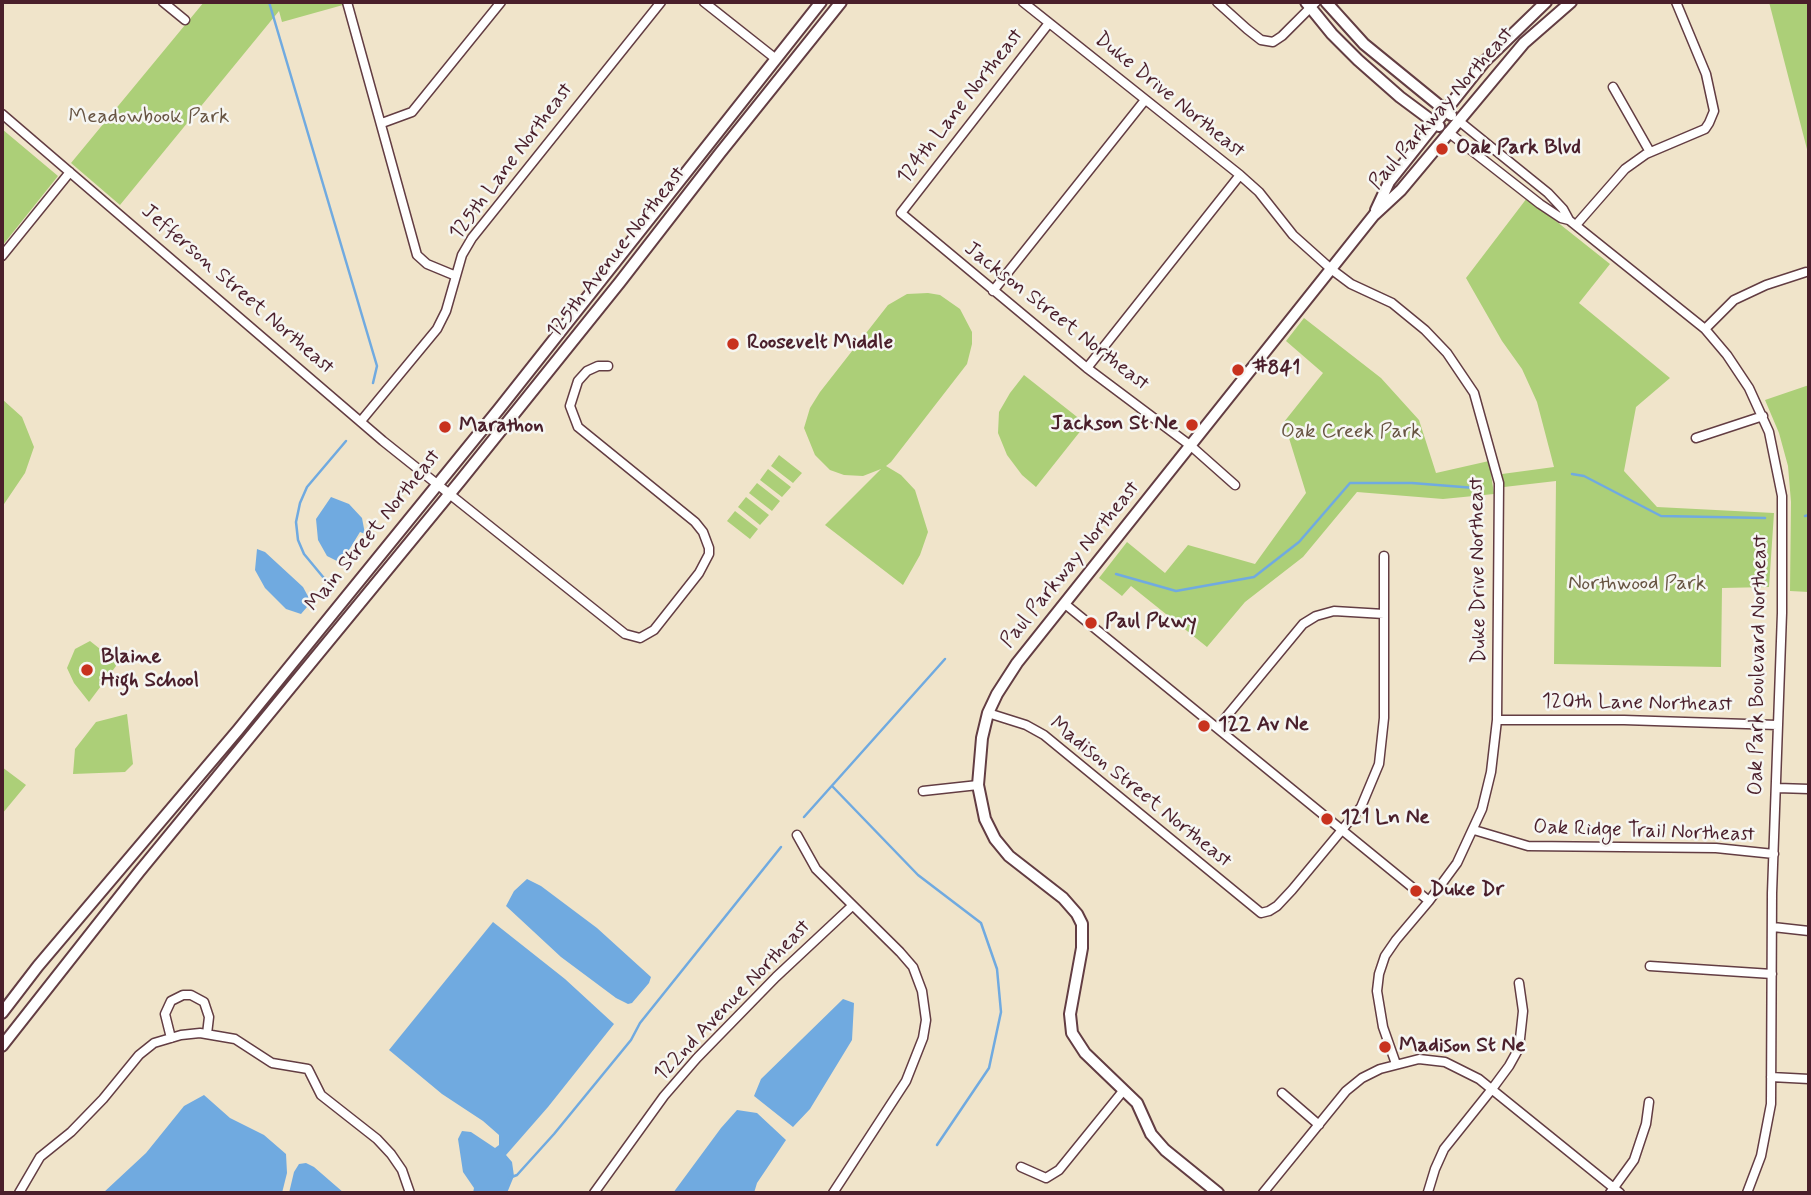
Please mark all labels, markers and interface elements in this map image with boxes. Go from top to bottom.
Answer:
street label: Paul Parkway Northeast [1364,22,1520,196]
street label: 124th Lane Northeast [892,24,1030,190]
street label: Duke Drive Northeast [1089,27,1249,165]
street label: 125th Lane Northeast [445,79,579,245]
park label: Meadowbook Park [69,105,229,131]
place label: Oak Park Blvd [1456,136,1581,162]
marker: Oak Park Blvd [1434,141,1450,157]
street label: 125th Avenue Northeast [542,162,692,344]
street label: Jefferson Street Northeast [135,199,339,381]
street label: Jackson Street Northeast [958,237,1154,397]
place label: Roosevelt Middle [747,331,893,357]
marker: Roosevelt Middle [725,336,741,352]
place label: #841 [1252,357,1300,383]
marker: #841 [1230,362,1246,378]
place label: Jackson St Ne [1051,412,1178,438]
place label: Marathon [459,414,544,440]
marker: Jackson St Ne [1184,417,1200,433]
marker: Marathon [437,419,453,435]
park label: Oak Creek Park [1281,420,1421,446]
street label: Main Street Northeast [301,445,447,617]
street label: Paul Parkway Northeast [996,476,1146,654]
street label: Duke Drive Northeast [1465,476,1493,664]
street label: Oak Park Boulevard Northeast [1744,534,1774,796]
park label: Northwood Park [1568,572,1706,598]
place label: Paul Pkwy [1105,610,1197,636]
marker: Paul Pkwy [1083,615,1099,631]
place label: Blaine High School [101,645,199,695]
marker: Blaine High School [79,662,95,678]
street label: 120th Lane Northeast [1541,690,1733,718]
street label: Madison Street Northeast [1044,712,1236,874]
place label: 122 Av Ne [1218,713,1309,739]
marker: 122 Av Ne [1196,718,1212,734]
place label: 121 Ln Ne [1341,806,1430,832]
marker: 121 Ln Ne [1319,811,1335,827]
street label: Oak Ridge Trail Northeast [1533,816,1755,848]
place label: Duke Dr [1430,878,1504,904]
marker: Duke Dr [1408,883,1424,899]
street label: 122nd Avenue Northeast [649,915,817,1087]
place label: Madison St Ne [1399,1034,1525,1060]
marker: Madison St Ne [1377,1039,1393,1055]

